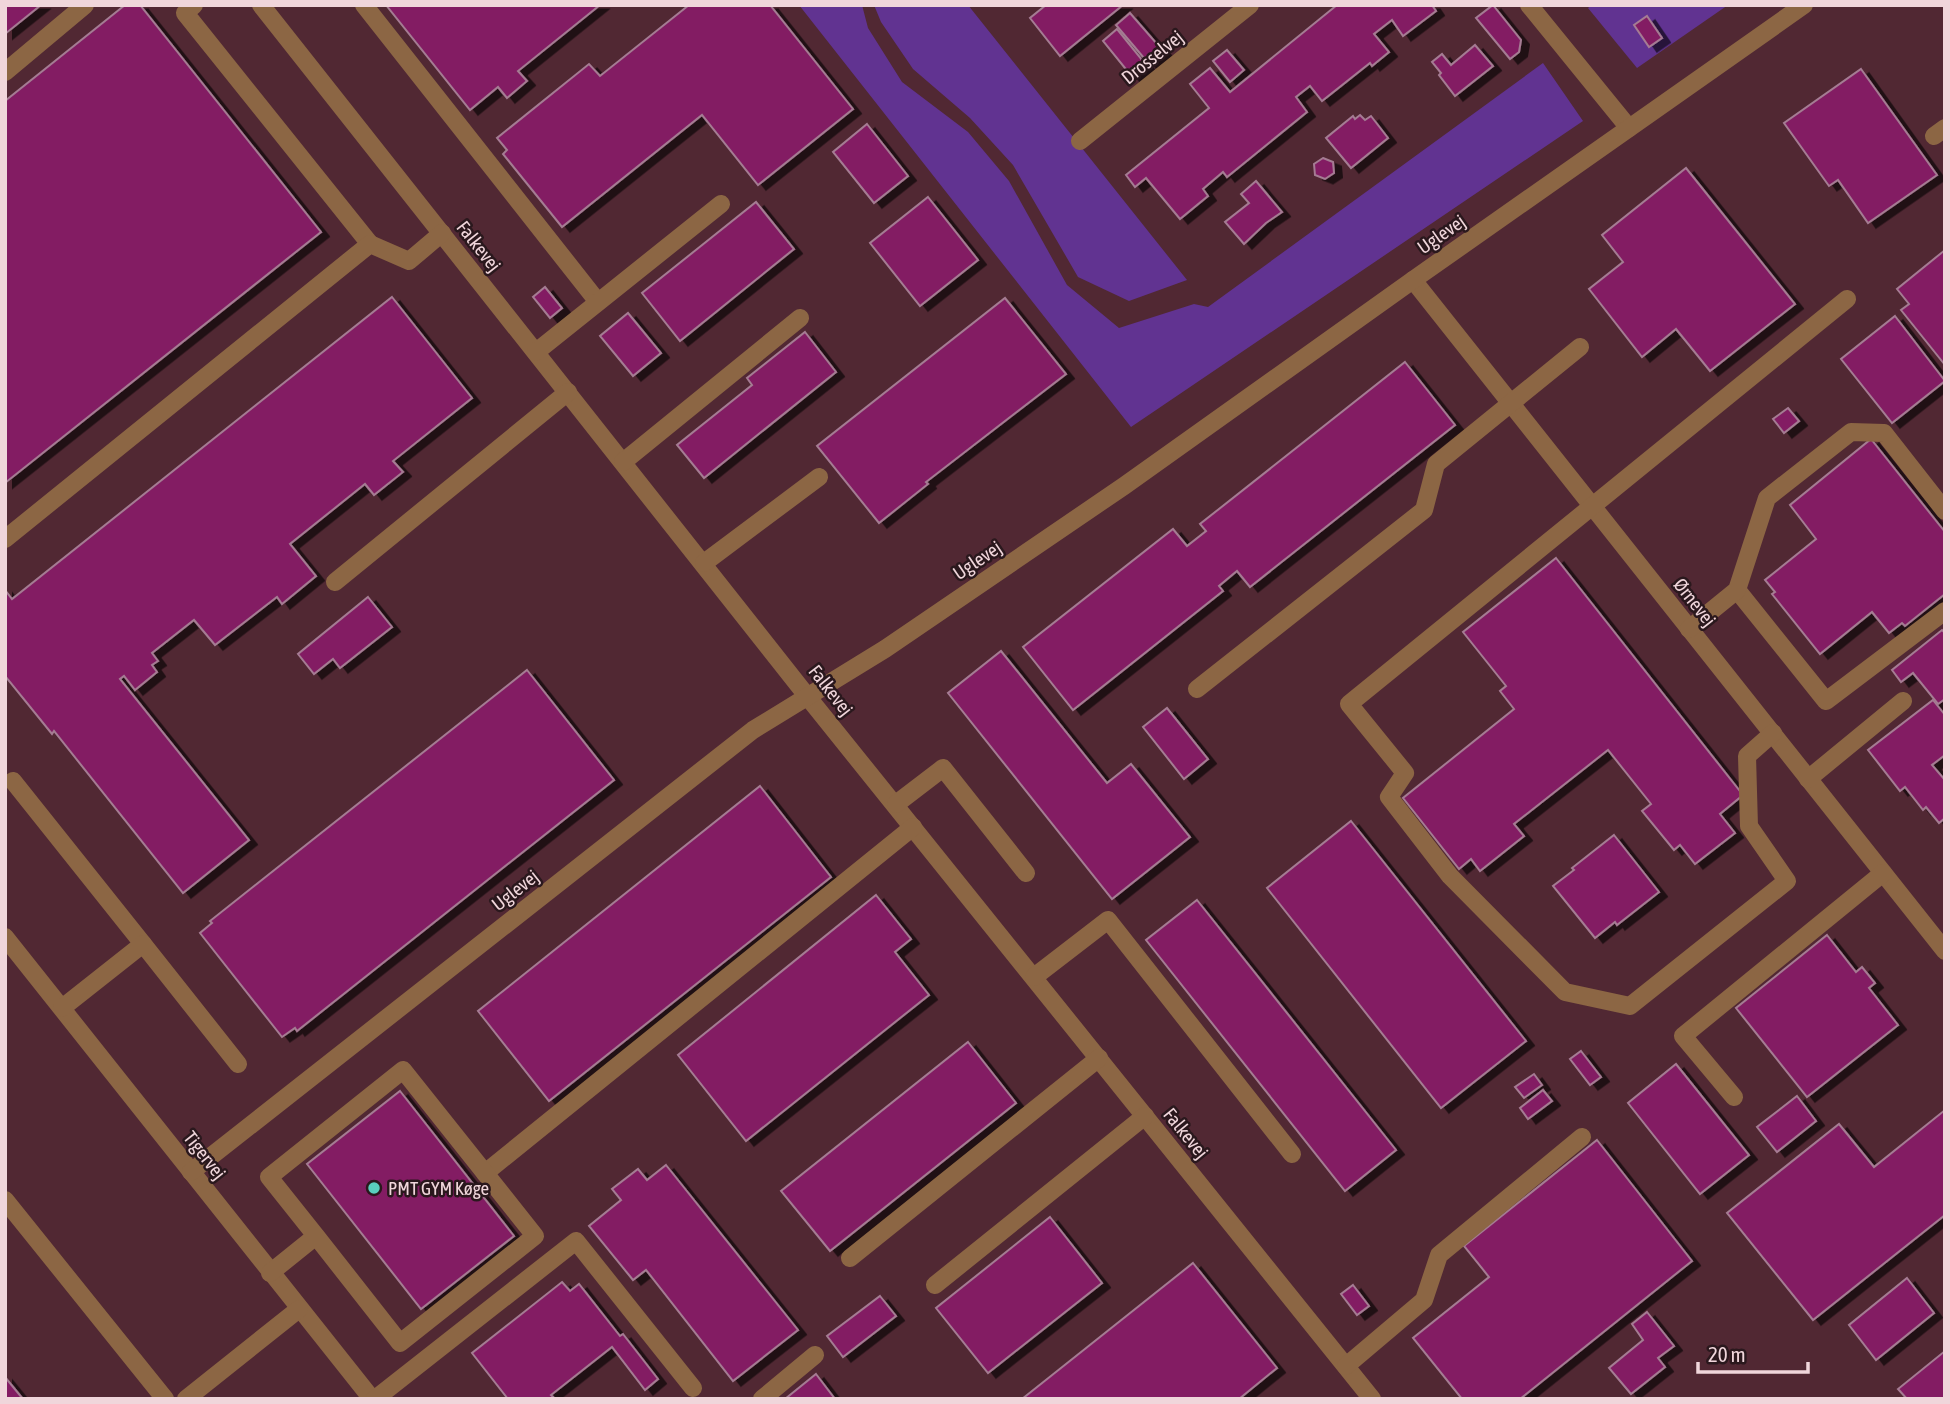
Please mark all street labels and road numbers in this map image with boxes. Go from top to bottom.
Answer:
street label: Drosselvej [1117,26,1187,88]
street label: Uglevej [1413,210,1469,258]
street label: Falkevej [452,216,506,276]
street label: Uglevej [949,536,1005,584]
street label: Ørnevej [1669,574,1721,630]
street label: Falkevej [804,660,858,720]
street label: Uglevej [487,865,543,915]
street label: Falkevej [1159,1103,1213,1163]
street label: Tigervej [179,1127,231,1183]

